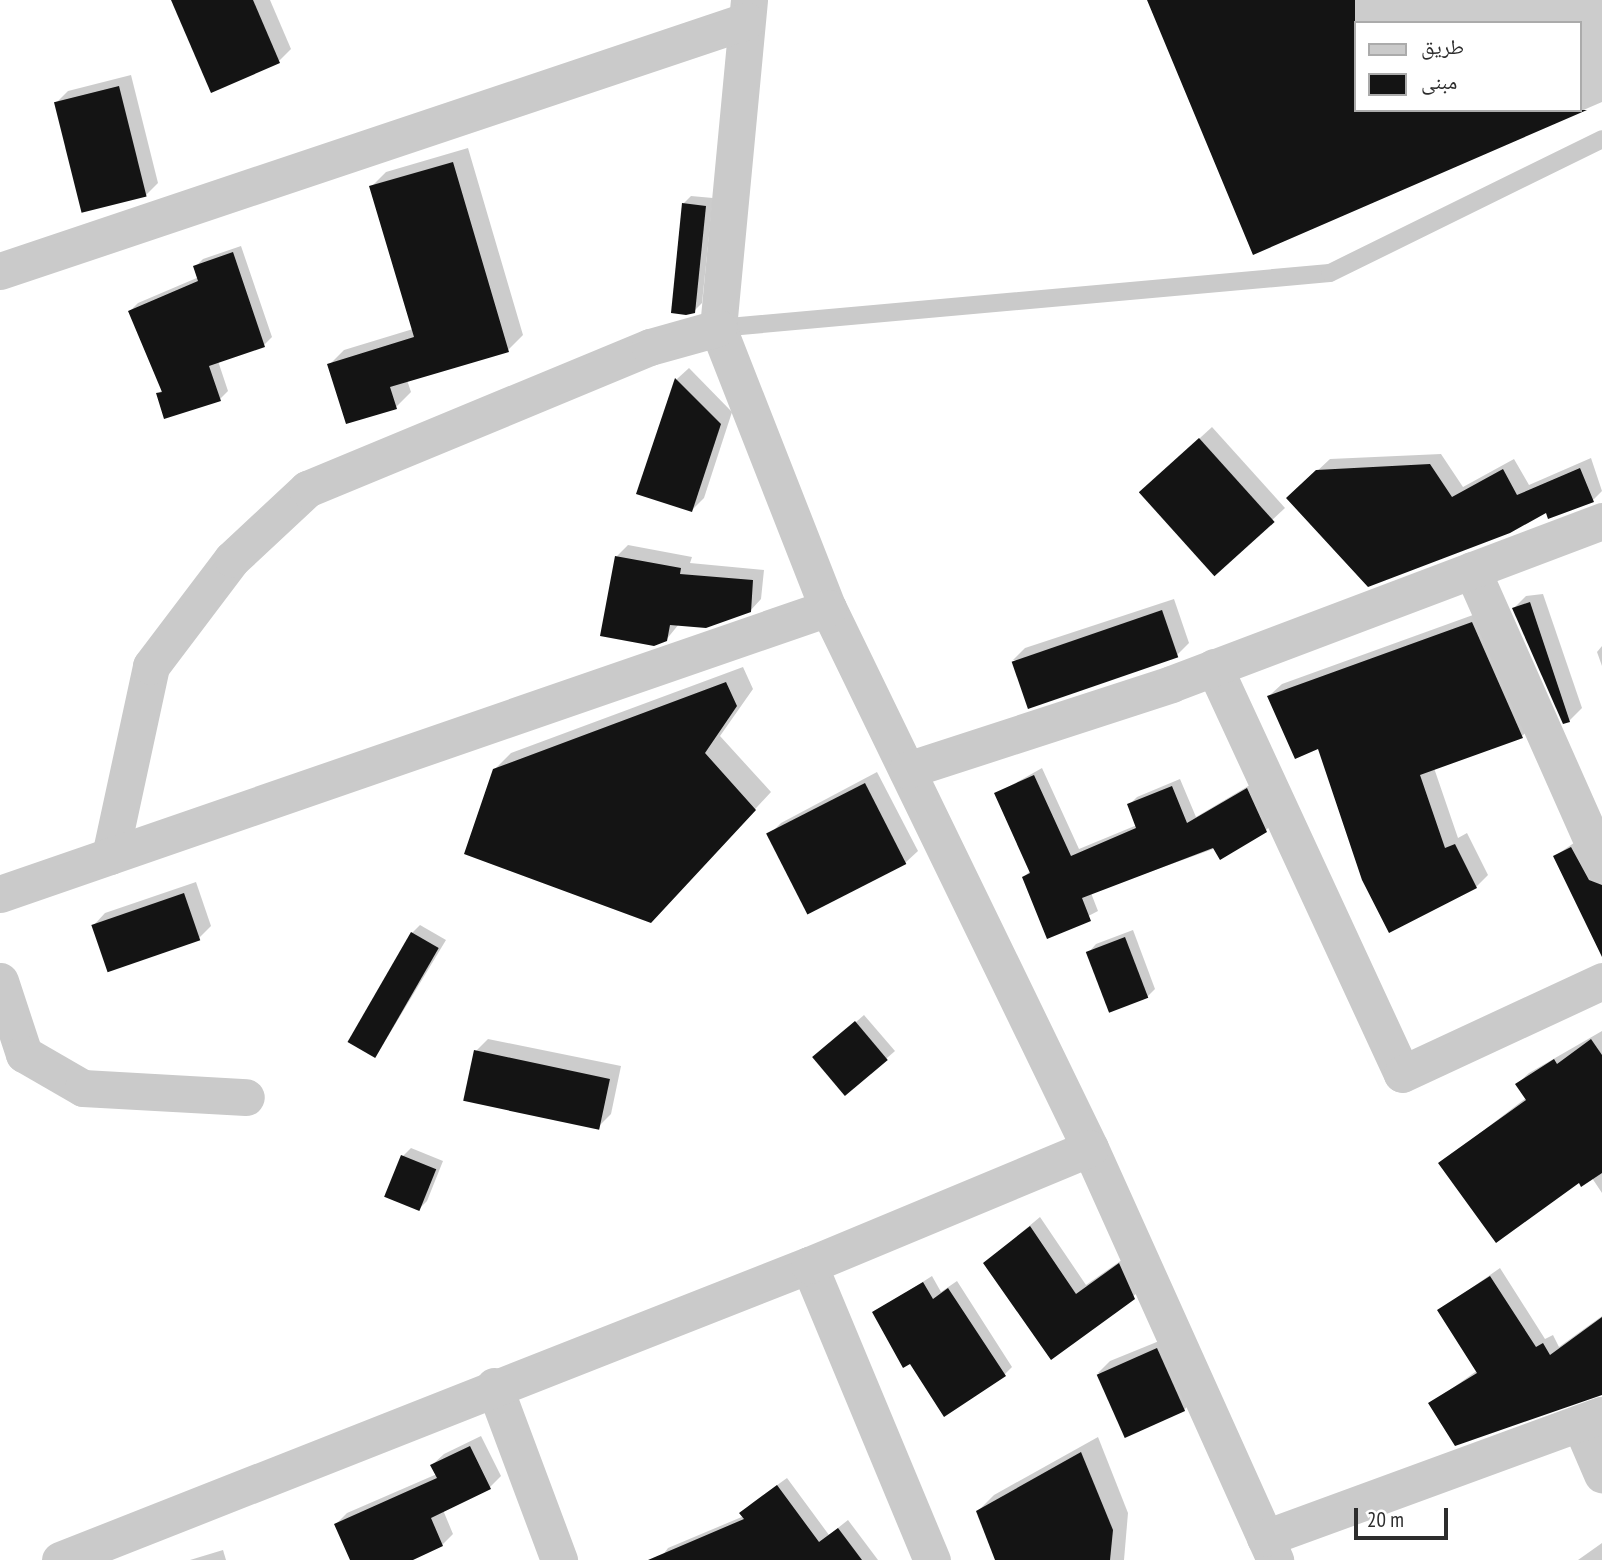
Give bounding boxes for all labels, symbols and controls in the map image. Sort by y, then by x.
legend [1354,21,1581,112]
text: طريق [1421,33,1464,60]
text: مبنى [1421,68,1457,95]
scale bar [1357,1494,1452,1538]
text: 20 m [1367,1506,1404,1533]

